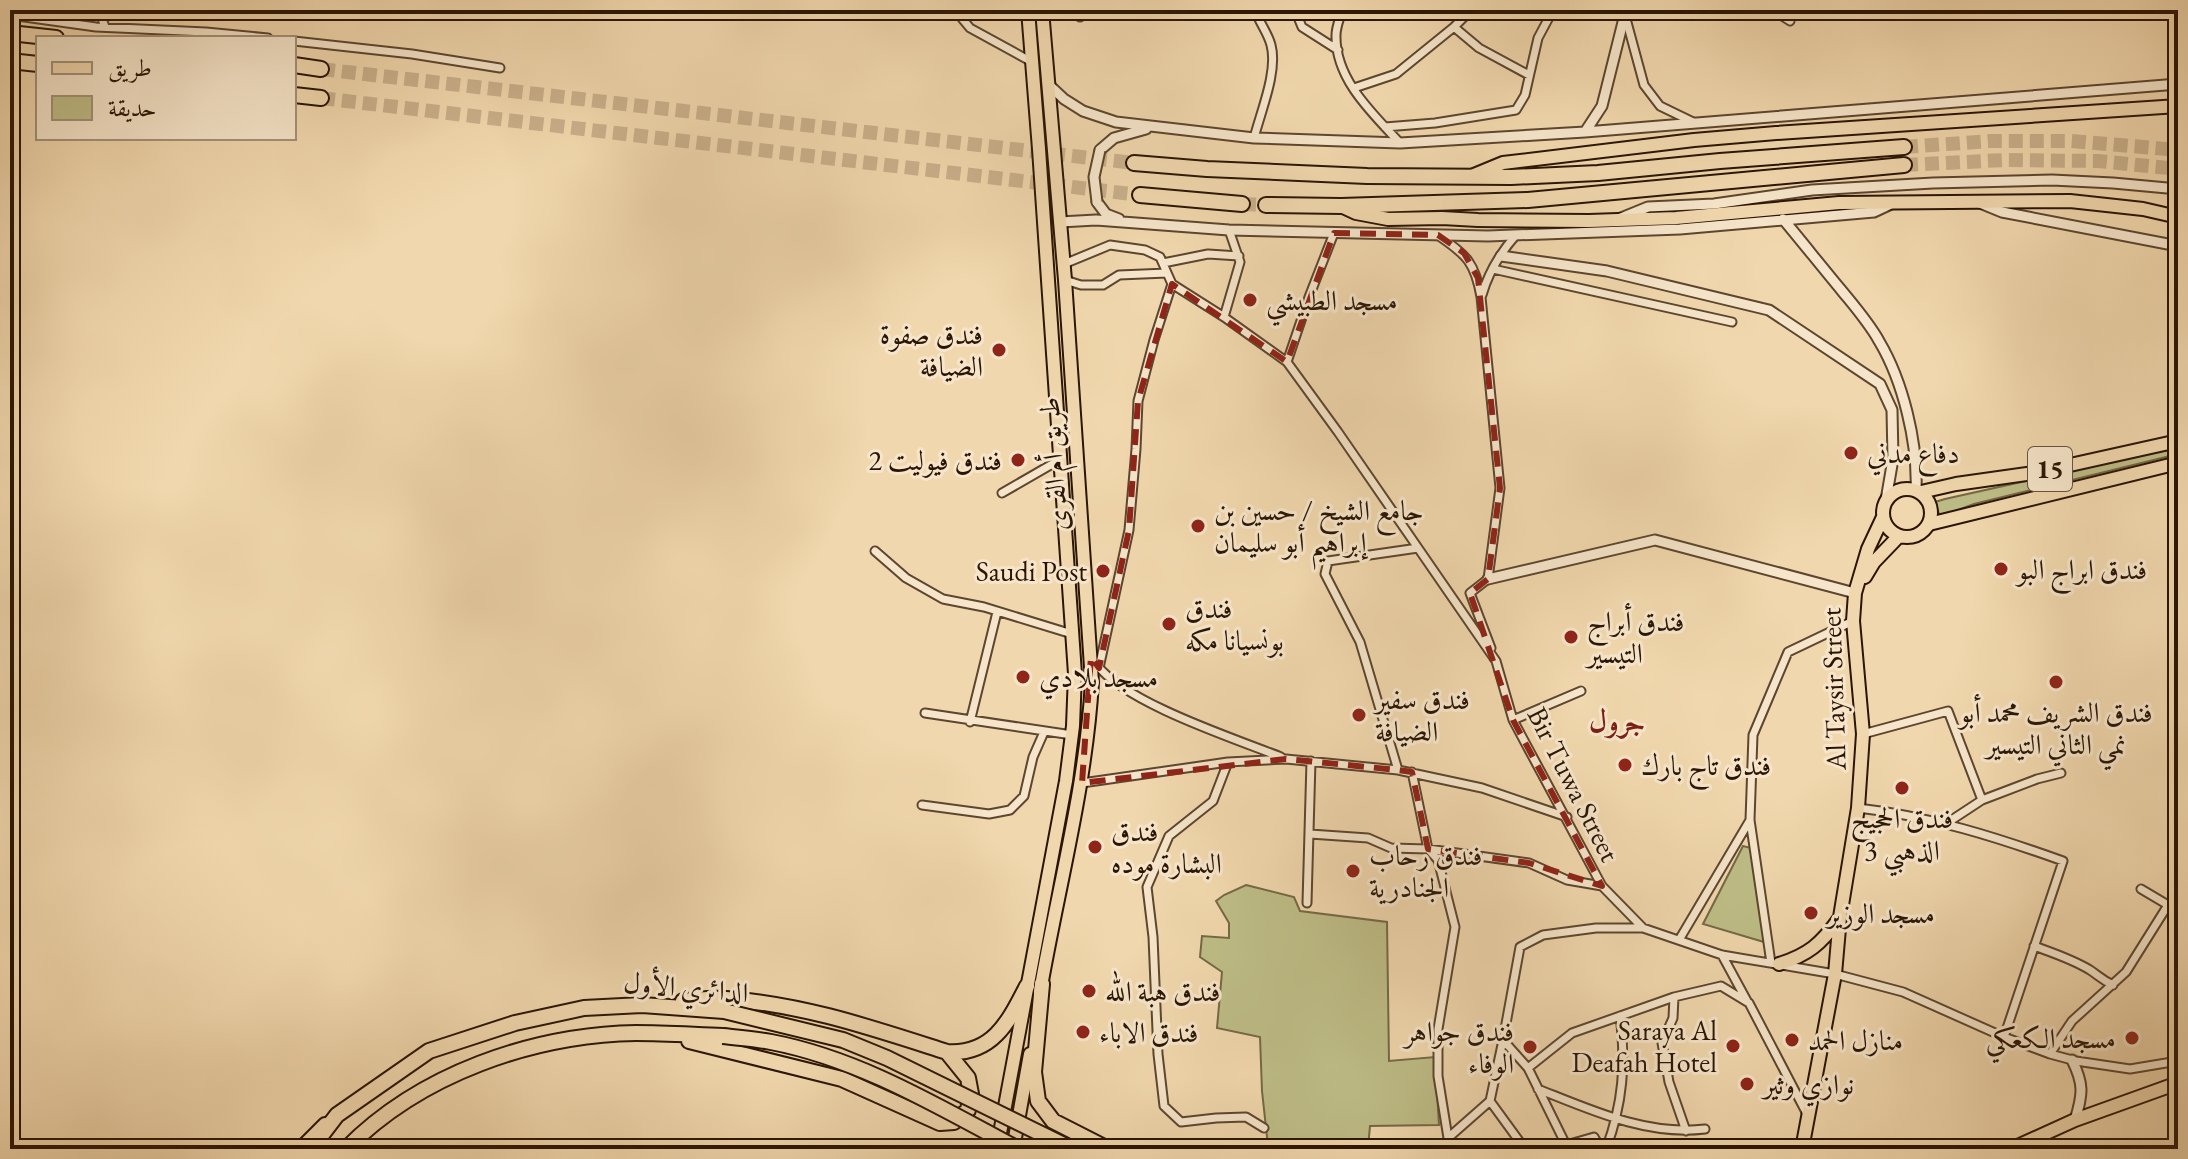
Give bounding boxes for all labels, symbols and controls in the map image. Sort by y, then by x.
legend [36,36,296,140]
text: طريق [108,52,152,83]
text: حديقة [108,92,157,123]
place label: مسجد الطبيشي [1266,282,1398,327]
marker: مسجد الطبيشي [1241,291,1259,309]
place label: فندق صفوة الضيافة [880,316,983,384]
marker: فندق صفوة الضيافة [990,341,1008,359]
street label: طريق أم القرى [1029,395,1083,532]
place label: دفاع مدني [1867,435,1960,477]
place label: فندق فيوليت 2 [869,442,1002,478]
marker: دفاع مدني [1842,444,1860,462]
road number: 15 [2028,447,2072,491]
marker: فندق فيوليت 2 [1009,451,1027,469]
place label: جامع الشيخ / حسين بن إبراهيم أبو سليمان [1214,492,1424,570]
marker: جامع الشيخ / حسين بن إبراهيم أبو سليمان [1189,517,1207,535]
place label: فندق ابراج البو [2014,551,2147,595]
place label: Saudi Post [976,553,1087,589]
marker: فندق ابراج البو [1992,560,2010,578]
marker: Saudi Post [1094,562,1112,580]
place label: فندق بونسيانا مكه [1185,590,1284,658]
place label: فندق أبراج التيسير [1584,602,1685,671]
street label: Al Taysir Street [1812,607,1854,772]
marker: فندق بونسيانا مكه [1160,615,1178,633]
marker: فندق أبراج التيسير [1562,628,1580,646]
place label: مسجد بلادي [1039,659,1158,700]
marker: مسجد بلادي [1014,668,1032,686]
marker: فندق الشريف محمد أبو نمي الثاني التيسير [2047,673,2065,691]
place label: فندق سفير الضيافة [1372,681,1470,749]
place label: فندق الشريف محمد أبو نمي الثاني التيسير [1956,693,2153,771]
street label: Bir Tuwa Street [1520,701,1628,868]
district label: جرول [1589,701,1645,740]
marker: فندق سفير الضيافة [1350,706,1368,724]
place label: فندق تاج بارك [1641,747,1771,791]
marker: فندق تاج بارك [1616,756,1634,774]
marker: فندق الحجيج الذهبي 3 [1893,779,1911,797]
place label: فندق الحجيج الذهبي 3 [1851,800,1953,877]
place label: فندق البشارة موده [1111,813,1222,881]
place label: فندق رحاب الجنادرية [1369,837,1483,905]
marker: فندق البشارة موده [1086,838,1104,856]
marker: فندق رحاب الجنادرية [1344,862,1362,880]
place label: مسجد الوزير [1824,895,1935,931]
marker: مسجد الوزير [1802,904,1820,922]
street label: الدائري الأول [622,964,750,1015]
place label: فندق هبة الله [1105,970,1221,1009]
marker: فندق هبة الله [1080,982,1098,1000]
place label: Saraya Al Deafah Hotel [1571,1012,1717,1080]
place label: فندق جواهر الوفاء [1402,1013,1514,1081]
place label: فندق الاباء [1099,1014,1199,1050]
place label: مسجد الكعكي [1986,1020,2116,1064]
place label: منازل الحمد [1808,1022,1903,1058]
marker: فندق الاباء [1074,1023,1092,1041]
marker: مسجد الكعكي [2123,1029,2141,1047]
marker: منازل الحمد [1783,1031,1801,1049]
marker: Saraya Al Deafah Hotel [1724,1037,1742,1055]
marker: فندق جواهر الوفاء [1521,1038,1539,1056]
place label: نوازي وثير [1760,1066,1854,1107]
marker: نوازي وثير [1738,1075,1756,1093]

